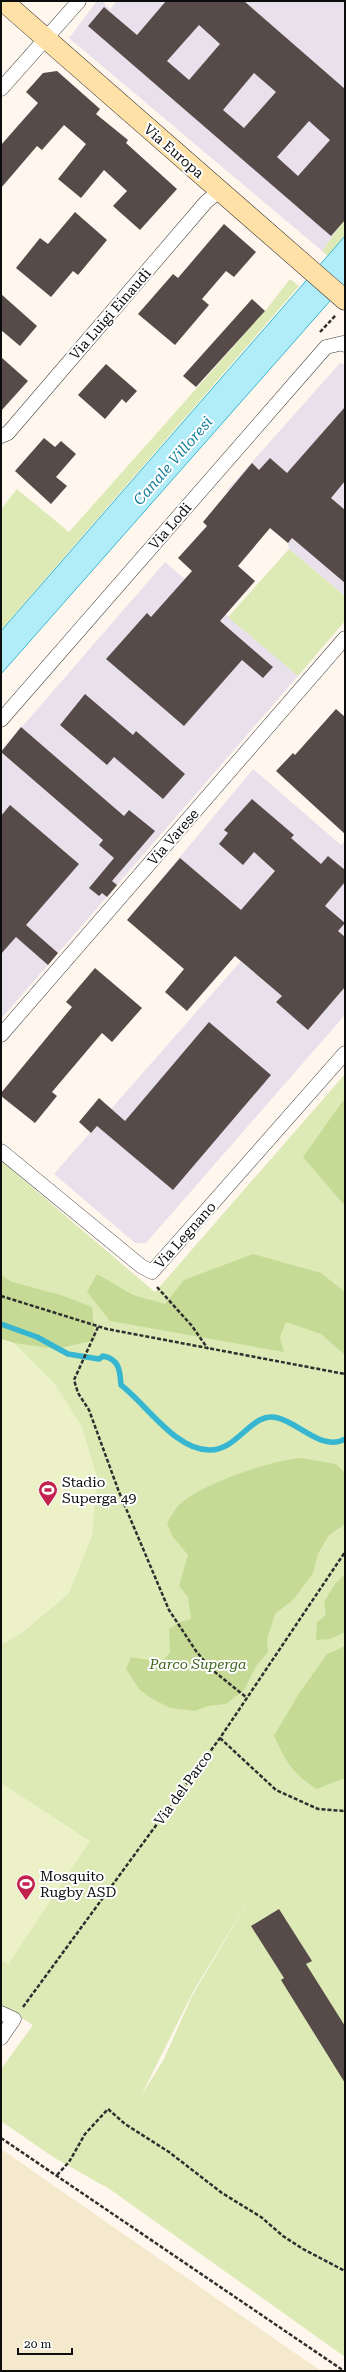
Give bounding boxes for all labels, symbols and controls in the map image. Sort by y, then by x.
street label: Via Europa [141,121,207,182]
street label: Via Luigi Einaudi [66,265,154,363]
water label: Canale Villoresi [130,413,217,509]
street label: Via Lodi [146,499,195,552]
street label: Via Varese [144,805,202,868]
street label: Via Legnano [151,1198,219,1272]
place label: Stadio Superga 49 [62,1474,137,1506]
sports icon: Stadio Superga 49 [37,1479,59,1507]
park label: Parco Superga [149,1656,246,1672]
street label: Via del Parco [151,1748,215,1828]
place label: Mosquito Rugby ASD [40,1868,116,1900]
sports icon: Mosquito Rugby ASD [15,1873,37,1901]
scale bar [18,2330,72,2356]
text: 20 m [24,2337,51,2351]

